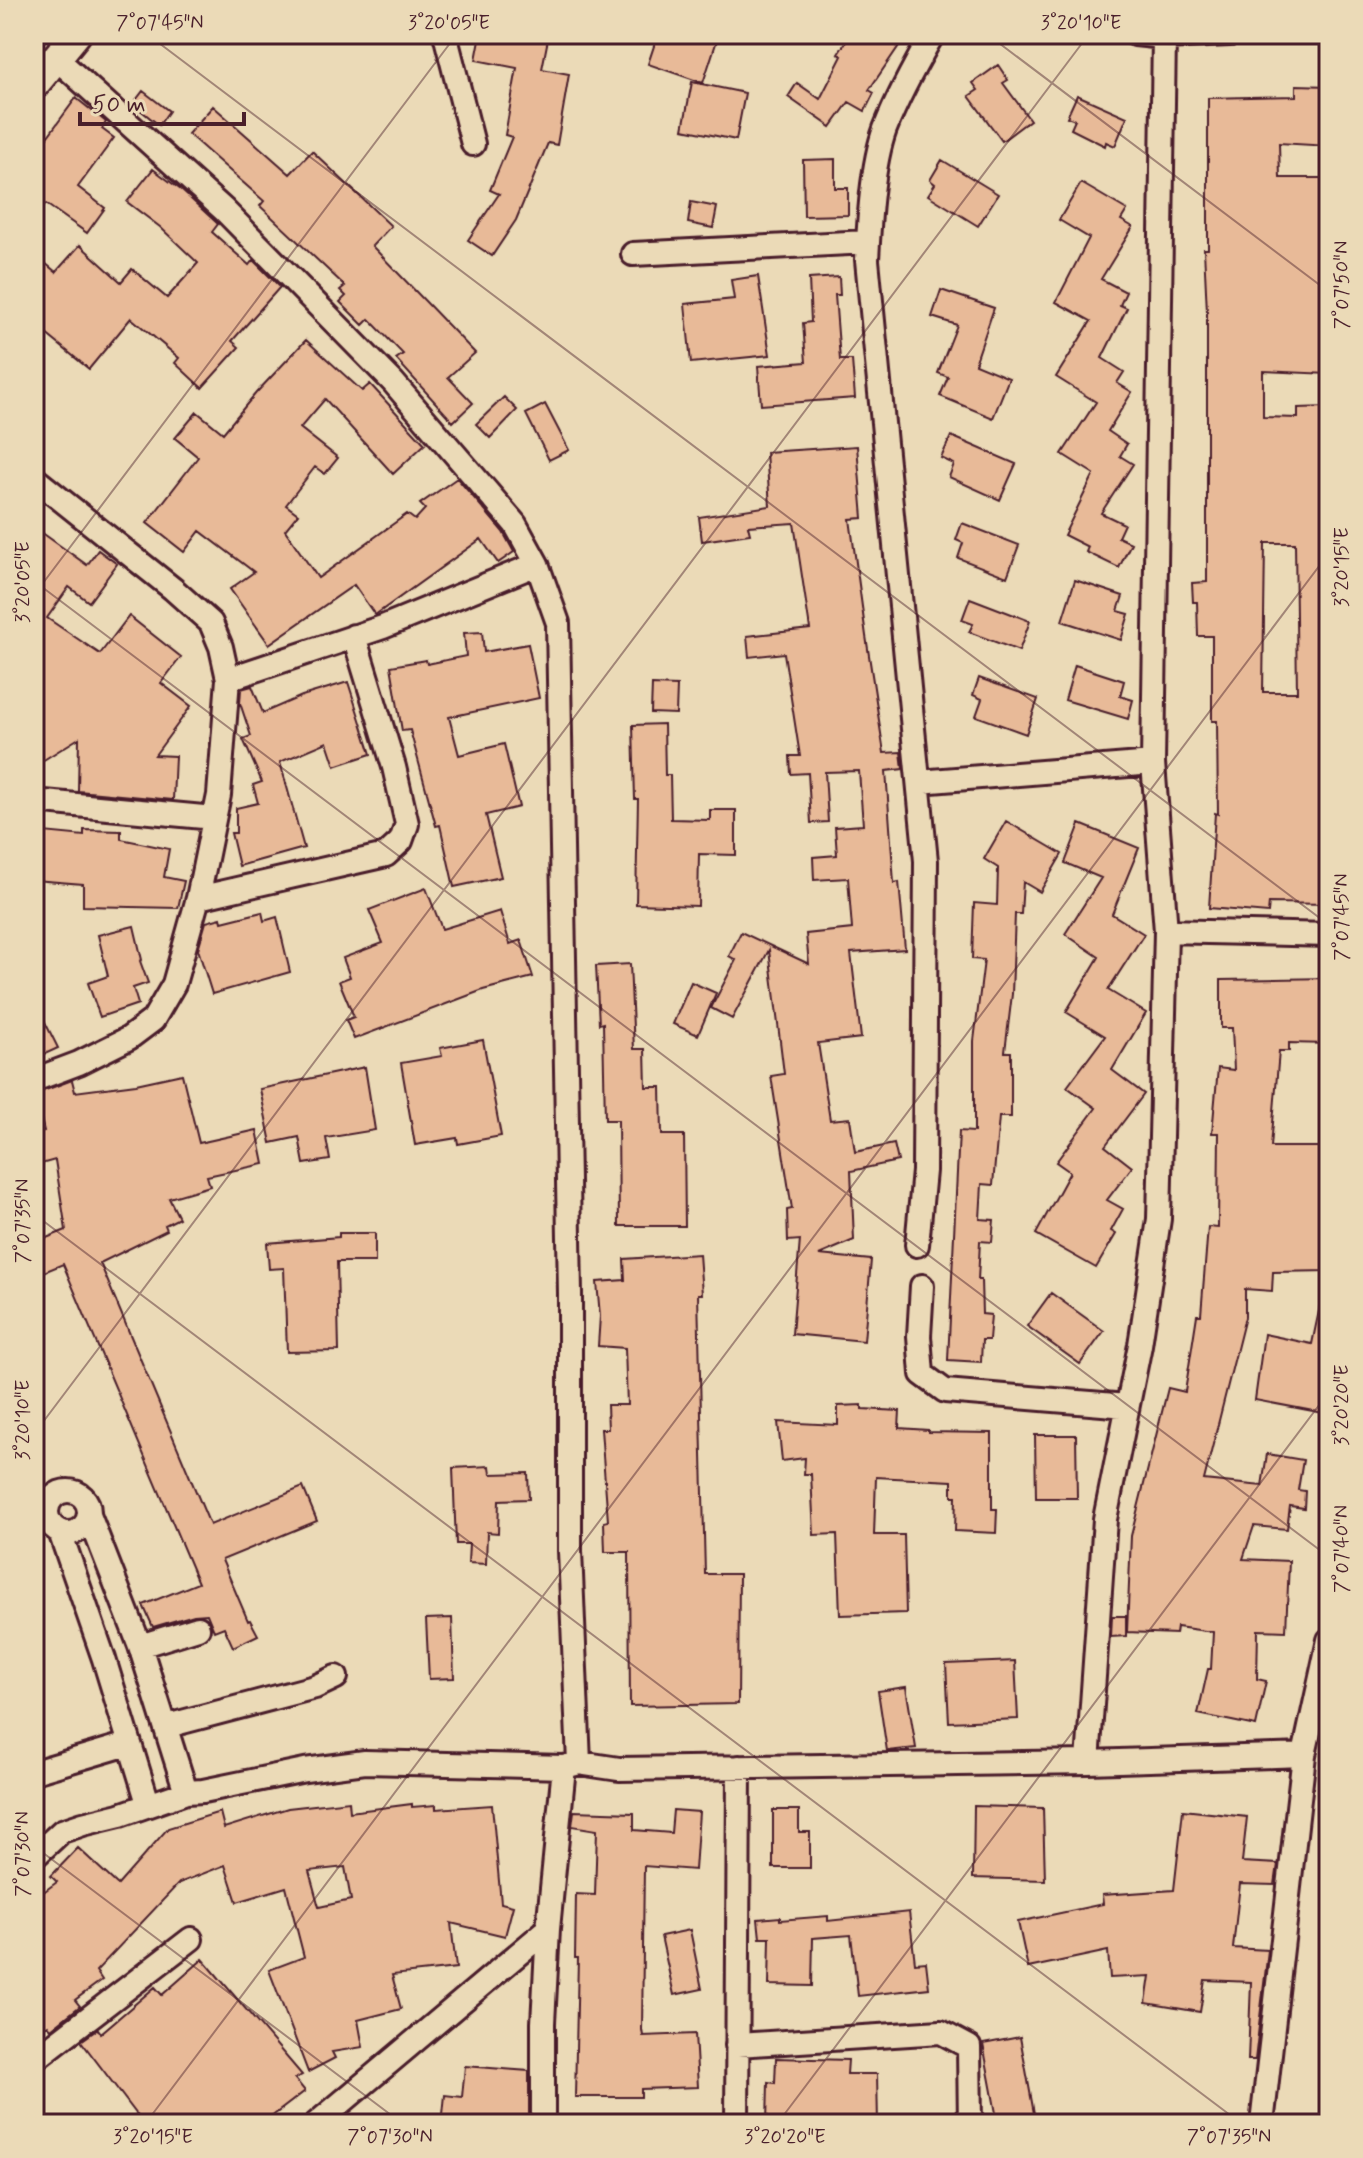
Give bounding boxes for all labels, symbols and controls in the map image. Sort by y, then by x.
text: 7°07'45"N [116,10,204,37]
text: 3°20'05"E [408,10,490,37]
text: 3°20'10"E [1041,10,1121,37]
scale bar [80,76,244,126]
text: 50 m [92,90,146,121]
text: 7°07'50"N [1329,241,1356,329]
text: 3°20'15"E [1329,527,1356,607]
text: 3°20'05"E [10,541,37,623]
text: 7°07'45"N [1329,873,1356,961]
text: 7°07'35"N [10,1179,37,1263]
text: 3°20'20"E [1329,1364,1356,1446]
text: 3°20'10"E [10,1380,37,1460]
text: 7°07'40"N [1329,1505,1356,1593]
text: 7°07'30"N [10,1811,37,1897]
text: 3°20'15"E [113,2124,193,2151]
text: 7°07'30"N [347,2124,433,2151]
text: 3°20'20"E [744,2124,826,2151]
text: 7°07'35"N [1187,2124,1271,2151]

